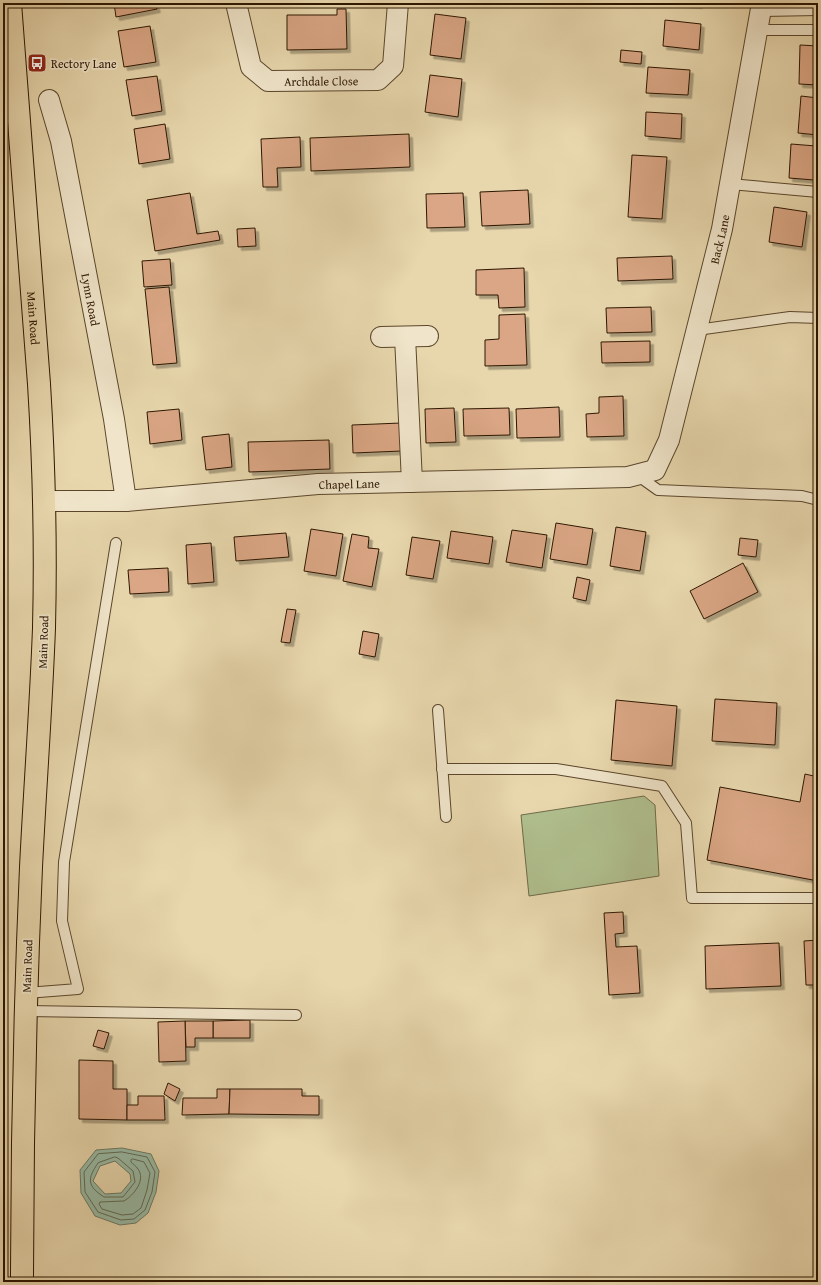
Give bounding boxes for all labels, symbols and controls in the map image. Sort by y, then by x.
bus stop icon: Rectory Lane [26,52,48,74]
place label: Rectory Lane [51,55,117,72]
street label: Archdale Close [284,72,359,89]
street label: Back Lane [705,213,733,266]
street label: Lynn Road [78,272,105,328]
street label: Main Road [23,291,45,346]
street label: Chapel Lane [319,474,380,492]
street label: Main Road [34,614,52,669]
street label: Main Road [18,938,36,993]

